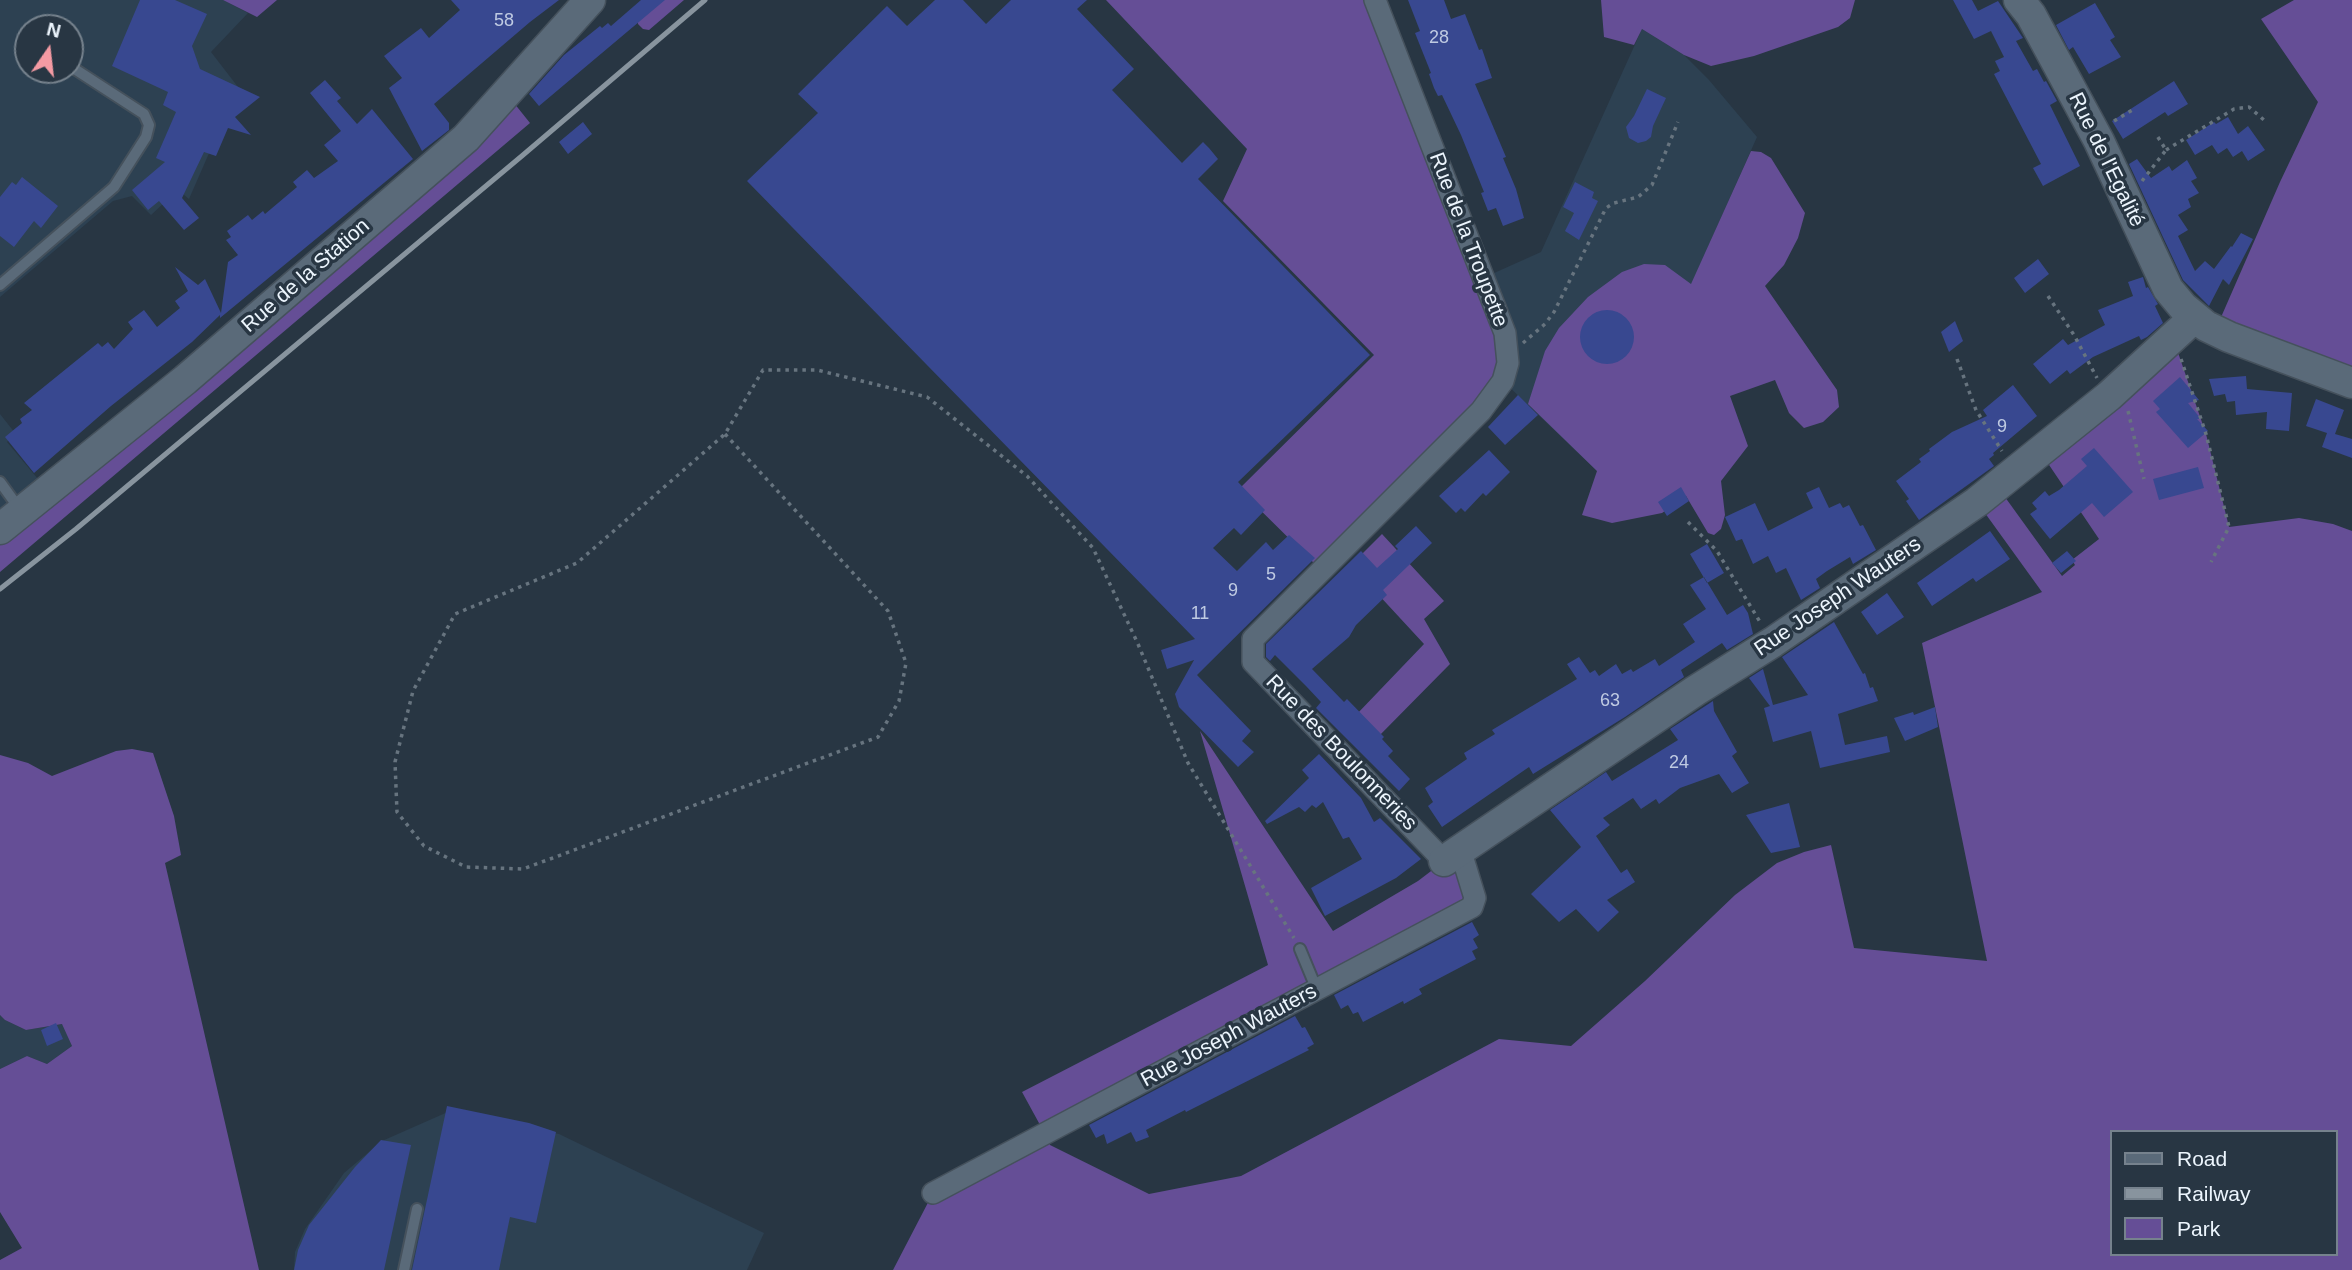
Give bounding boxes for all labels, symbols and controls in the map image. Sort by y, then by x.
house number: 58 [494,10,514,32]
north arrow [14,14,84,84]
text: N [45,18,63,42]
house number: 28 [1429,27,1449,49]
street label: Rue de l'Egalité [2063,89,2149,231]
street label: Rue de la Troupette [1423,149,1513,331]
street label: Rue de la Station [237,214,375,338]
house number: 9 [1997,416,2007,438]
street label: Rue Joseph Wauters [1750,532,1926,662]
house number: 5 [1266,564,1276,586]
house number: 9 [1228,580,1238,602]
house number: 11 [1191,603,1209,625]
street label: Rue des Boulonneries [1260,670,1422,836]
house number: 63 [1600,690,1620,712]
house number: 24 [1669,752,1689,774]
street label: Rue Joseph Wauters [1137,979,1321,1093]
legend [2110,1130,2338,1256]
text: Road [2177,1147,2227,1170]
text: Railway [2177,1182,2251,1205]
text: Park [2177,1217,2220,1240]

